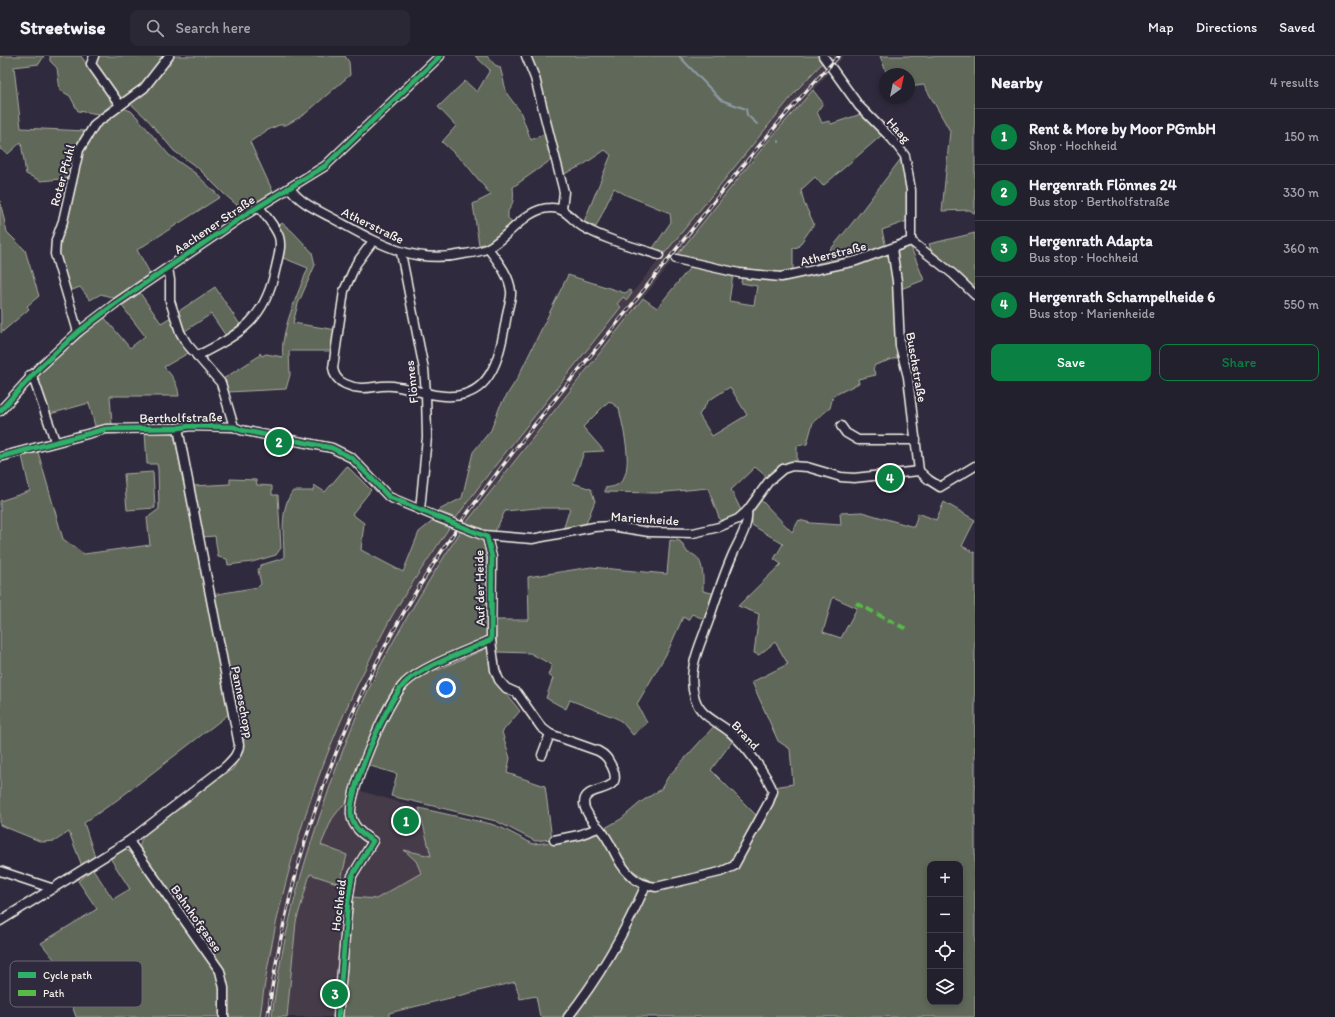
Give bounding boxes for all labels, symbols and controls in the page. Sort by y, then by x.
search box [130,10,410,46]
text: Streetwise [20,16,106,39]
icon: search [144,17,166,39]
text: Search here [176,19,251,37]
text: Map [1148,19,1174,36]
text: Directions [1196,19,1257,36]
text: Saved [1279,19,1315,36]
north arrow [879,68,915,104]
text: Nearby [991,72,1043,92]
text: 4 results [1270,75,1319,90]
street label: Haag [883,115,914,146]
text: Rent & More by Moor PGmbH [1029,120,1216,138]
text: 1 [1001,129,1007,144]
text: 150 m [1284,129,1319,144]
text: Shop · Hochheid [1029,138,1117,153]
street label: Roter Pfuhl [47,142,78,208]
text: Hergenrath Flönnes 24 [1029,176,1177,194]
text: 2 [1001,185,1007,200]
text: 330 m [1283,185,1319,200]
street label: Aachener Straße [171,192,257,257]
text: Bus stop · Bertholfstraße [1029,194,1170,209]
street label: Atherstraße [339,204,406,247]
text: Hergenrath Adapta [1029,232,1153,250]
street label: Atherstraße [798,238,868,269]
text: 3 [1000,241,1008,256]
text: 360 m [1283,241,1319,256]
text: Bus stop · Hochheid [1029,250,1138,265]
text: Hergenrath Schampelheide 6 [1029,288,1215,306]
text: 4 [1000,297,1008,312]
text: 550 m [1283,297,1319,312]
text: Bus stop · Marienheide [1029,306,1155,321]
street label: Buschstraße [903,331,930,403]
button: Save [991,344,1151,381]
button: Share [1159,344,1319,381]
street label: Flönnes [402,359,421,404]
street label: Bertholfstraße [139,409,223,426]
pin: 2 [266,427,292,457]
pin: 4 [877,463,903,493]
street label: Marienheide [610,509,680,528]
street label: Auf der Heide [471,550,488,626]
street label: Panneschopp [228,665,257,740]
your location [436,678,456,698]
street label: Brand [728,718,763,753]
pin: 1 [393,806,419,836]
map controls [927,861,963,1005]
button: + [927,861,963,897]
street label: Hochheid [328,878,349,932]
street label: Bahnhofgasse [168,882,225,955]
button: − [927,897,963,933]
button: locate [927,933,963,969]
legend [10,961,142,1007]
text: Cycle path [43,969,92,982]
button: layers [927,969,963,1005]
pin: 3 [322,979,348,1009]
text: Path [43,987,65,1000]

